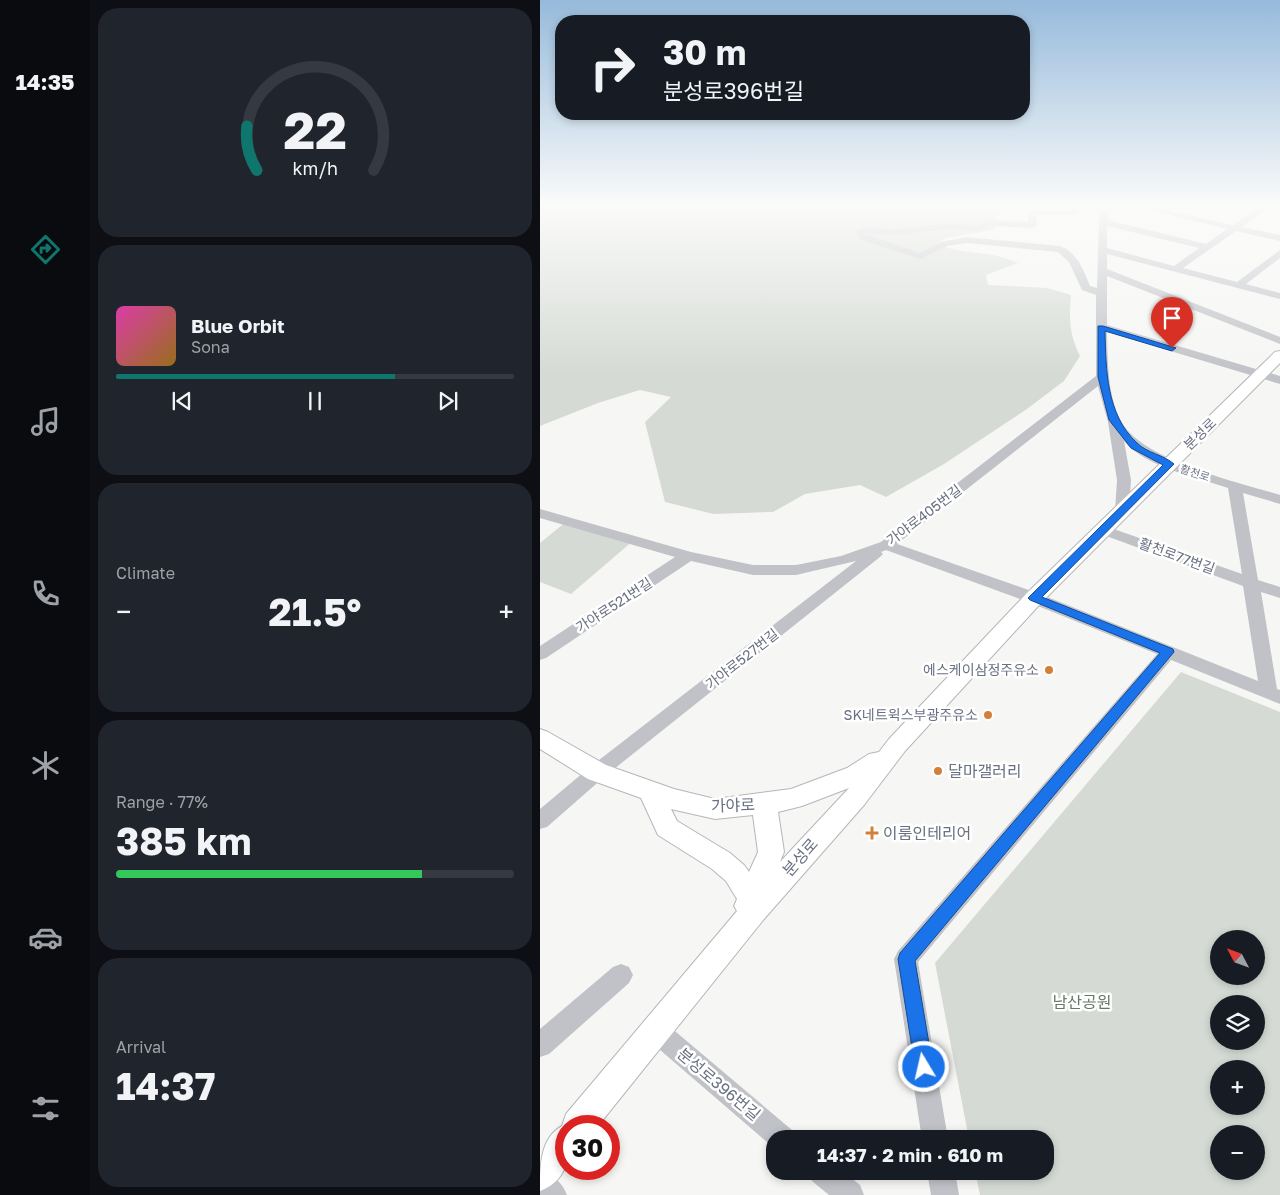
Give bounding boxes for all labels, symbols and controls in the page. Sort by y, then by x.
text: 30 m [663,31,746,73]
icon: right [580,35,645,100]
text: 14:35 [16,68,74,95]
text: 분성로396번길 [663,77,804,104]
text: 22 [283,98,347,160]
text: km/h [292,157,338,179]
icon: directions [28,232,63,267]
pin [1151,297,1193,348]
icon: arrive [1158,304,1186,332]
text: Blue Orbit [191,314,285,337]
text: Sona [191,337,230,357]
icon: previous [168,387,196,415]
icon: pause [301,387,329,415]
icon: next [434,387,462,415]
icon: music [28,404,63,439]
street label: 분성로 [1180,414,1220,453]
street label: 활천로 [1179,462,1212,483]
street label: 가야로405번길 [883,481,965,548]
street label: 활천로77번길 [1137,534,1217,577]
text: Climate [116,563,175,583]
street label: 가야로521번길 [572,574,655,636]
icon: phone [28,576,63,611]
text: 21.5° [269,589,361,634]
text: − [116,595,131,628]
text: + [499,595,514,628]
street label: 가야로527번길 [702,625,782,692]
place label: 에스케이삼정주유소 [923,661,1039,678]
marker: 에스케이삼정주유소 [1043,664,1055,676]
place label: SK네트윅스부광주유소 [843,706,978,723]
marker: SK네트윅스부광주유소 [982,709,994,721]
icon: climate [28,748,63,783]
place label: 달마갤러리 [948,761,1022,781]
marker: 달마갤러리 [932,765,944,777]
text: Range · 77% [116,792,208,812]
street label: 가야로 [711,794,756,816]
text: 385 km [116,818,251,863]
place label: 이룸인테리어 [883,823,971,843]
marker: 이룸인테리어 [865,826,879,840]
street label: 분성로 [778,834,822,880]
icon: car [28,920,63,955]
north arrow [1210,930,1265,985]
map controls [1210,930,1265,1180]
park label: 남산공원 [1053,992,1111,1012]
button: layers [1210,995,1265,1050]
text: Arrival [116,1037,166,1057]
position arrow [897,1040,949,1092]
street label: 분성로396번길 [673,1043,765,1125]
button: + [1210,1060,1265,1115]
text: 14:37 [116,1063,215,1108]
icon: filters [28,1091,63,1126]
speed limit sign: 30 [555,1115,620,1180]
button: − [1210,1125,1265,1180]
text: 14:37 · 2 min · 610 m [817,1143,1003,1166]

